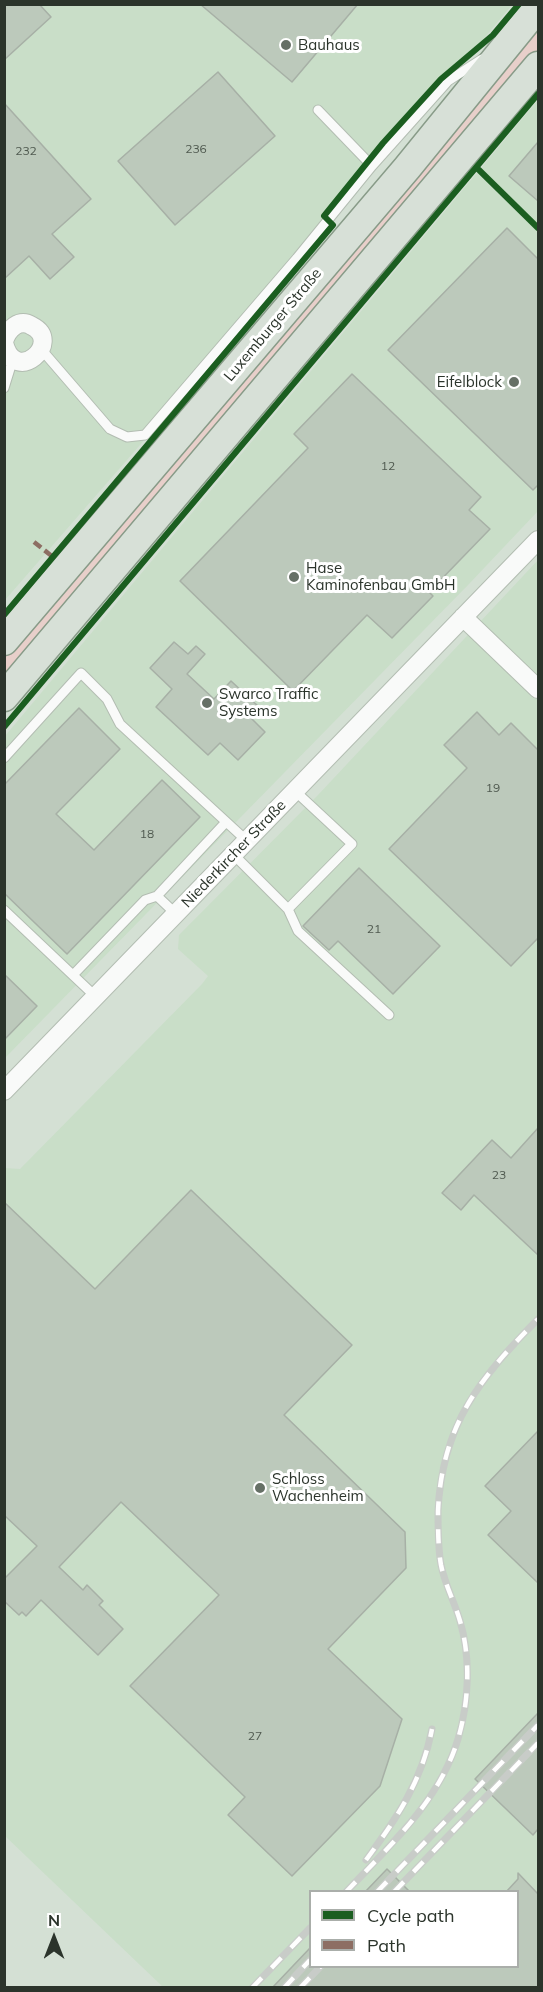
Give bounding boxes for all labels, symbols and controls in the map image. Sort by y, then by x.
place label: Bauhaus [298,36,360,54]
marker: Bauhaus [279,38,293,52]
house number: 236 [185,142,207,156]
house number: 232 [15,144,37,158]
street label: Luxemburger Straße [220,265,326,385]
place label: Eifelblock [437,373,502,391]
marker: Eifelblock [507,375,521,389]
house number: 12 [381,459,395,473]
place label: Hase Kaminofenbau GmbH [306,559,456,594]
marker: Hase Kaminofenbau GmbH [287,570,301,584]
place label: Swarco Traffic Systems [219,685,318,720]
marker: Swarco Traffic Systems [200,696,214,710]
house number: 19 [486,781,500,795]
street label: Niederkircher Straße [178,796,290,912]
house number: 18 [140,827,154,841]
house number: 21 [367,922,381,936]
house number: 23 [492,1168,506,1182]
place label: Schloss Wachenheim [272,1470,364,1505]
marker: Schloss Wachenheim [253,1481,267,1495]
house number: 27 [248,1729,262,1743]
legend [309,1890,519,1968]
text: Cycle path [367,1904,454,1927]
north arrow [24,1908,84,1968]
text: N [48,1910,60,1930]
text: Path [367,1934,406,1957]

